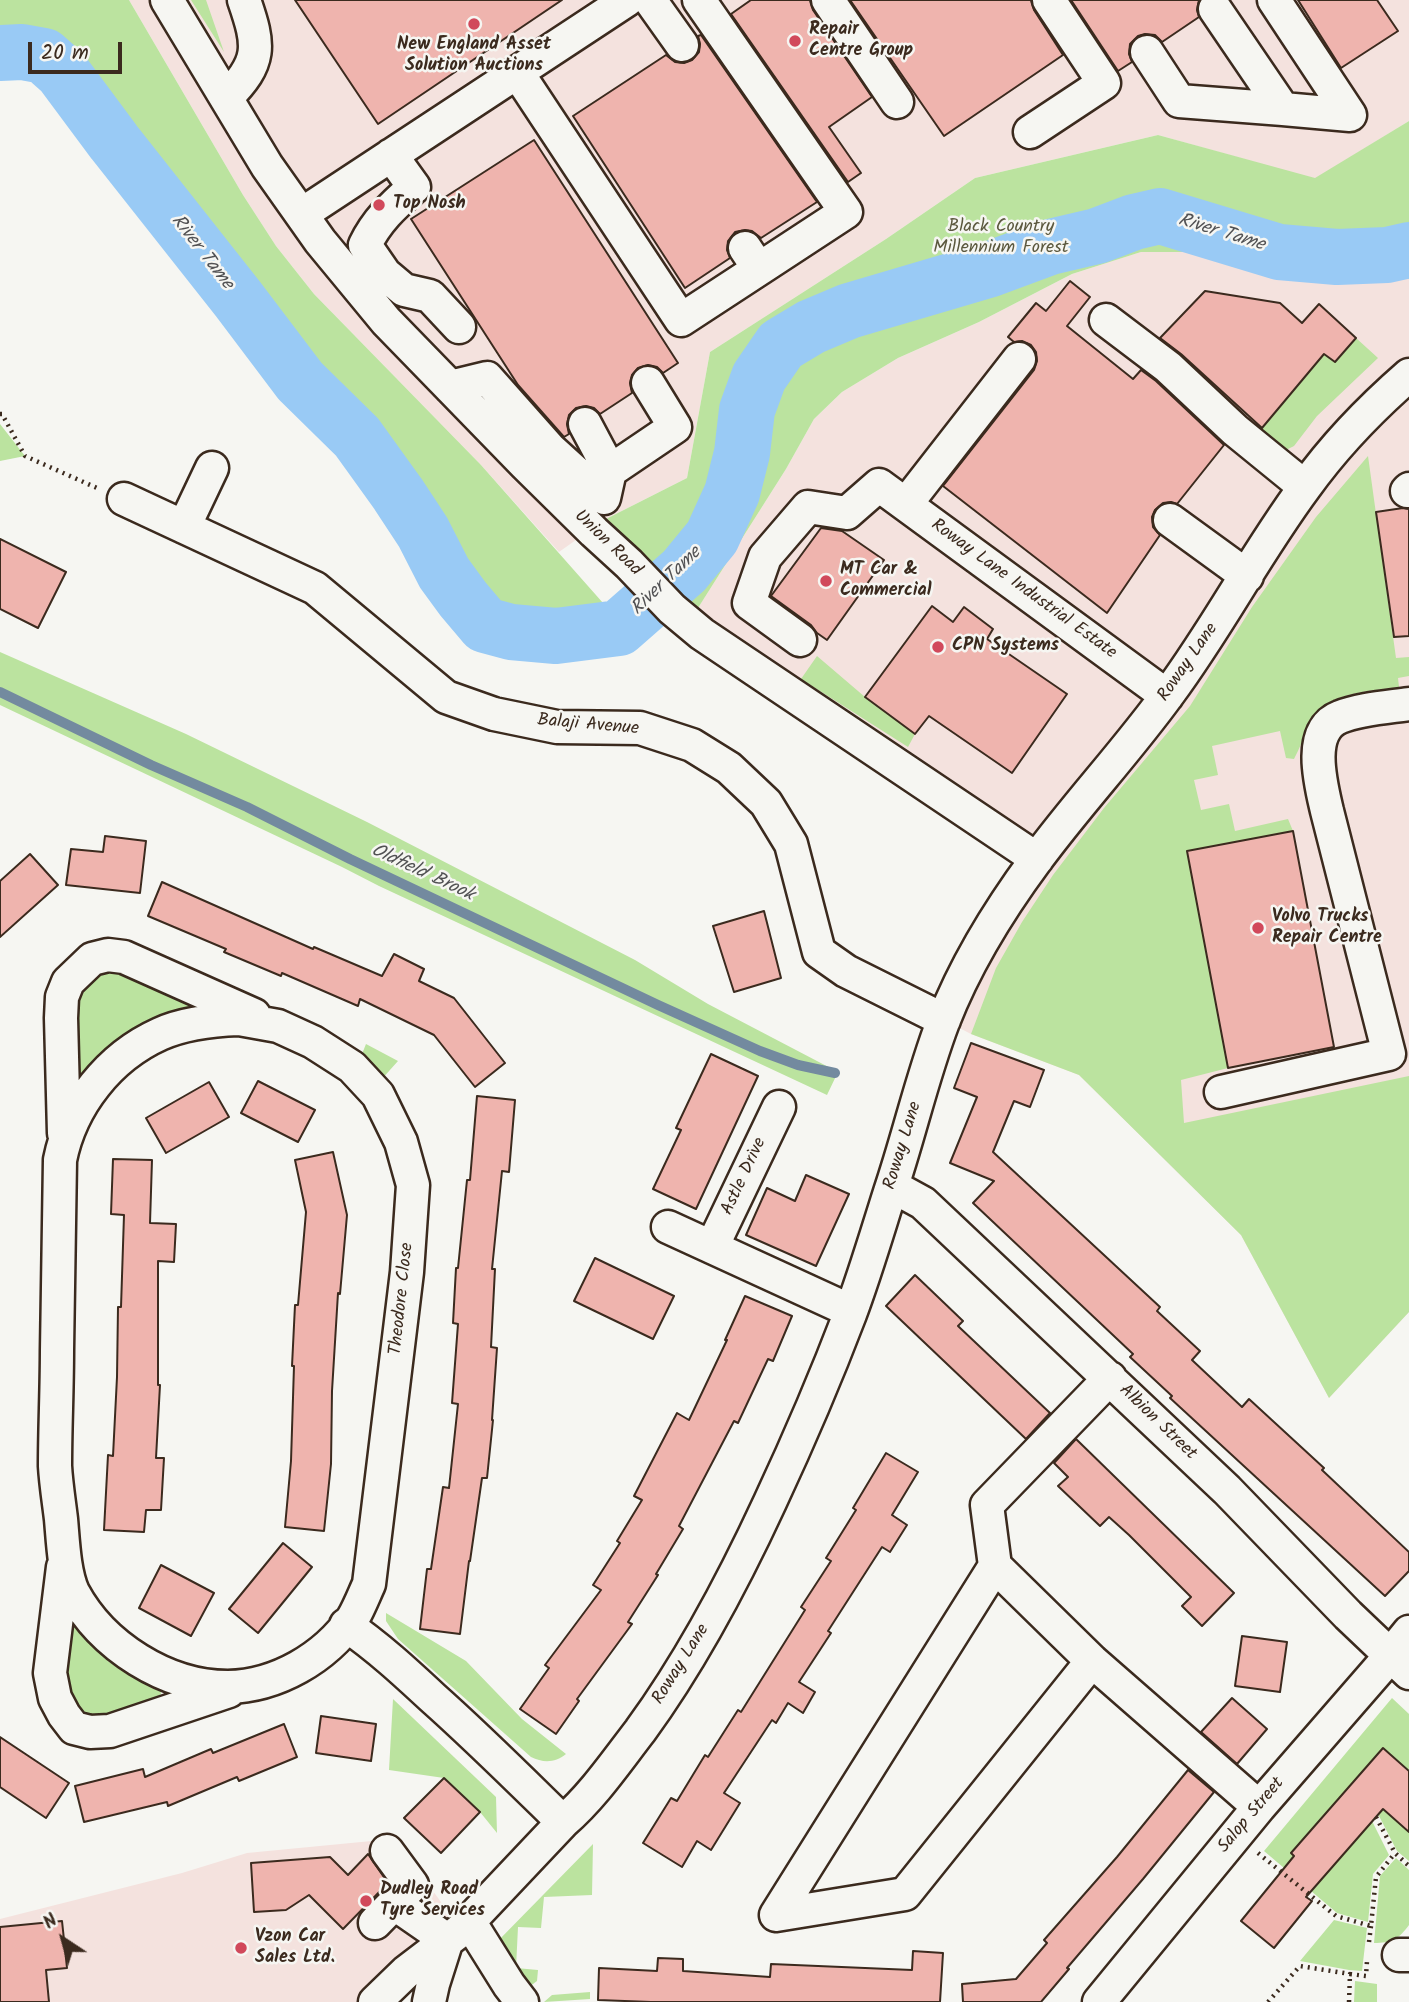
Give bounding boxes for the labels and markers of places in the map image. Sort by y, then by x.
marker: New England Asset Solution Auctions [466,16,482,32]
place label: Repair Centre Group [809,20,913,62]
marker: Repair Centre Group [787,33,803,49]
place label: New England Asset Solution Auctions [397,35,551,78]
place label: Top Nosh [393,194,466,216]
marker: Top Nosh [371,197,387,213]
place label: MT Car & Commercial [840,560,932,602]
marker: MT Car & Commercial [818,573,834,589]
place label: CPN Systems [952,636,1059,658]
marker: CPN Systems [930,639,946,655]
place label: Volvo Trucks Repair Centre [1272,907,1382,950]
marker: Volvo Trucks Repair Centre [1250,920,1266,936]
place label: Dudley Road Tyre Services [380,1880,485,1923]
marker: Dudley Road Tyre Services [358,1893,374,1909]
place label: Vzon Car Sales Ltd. [255,1927,335,1969]
marker: Vzon Car Sales Ltd. [233,1940,249,1956]

